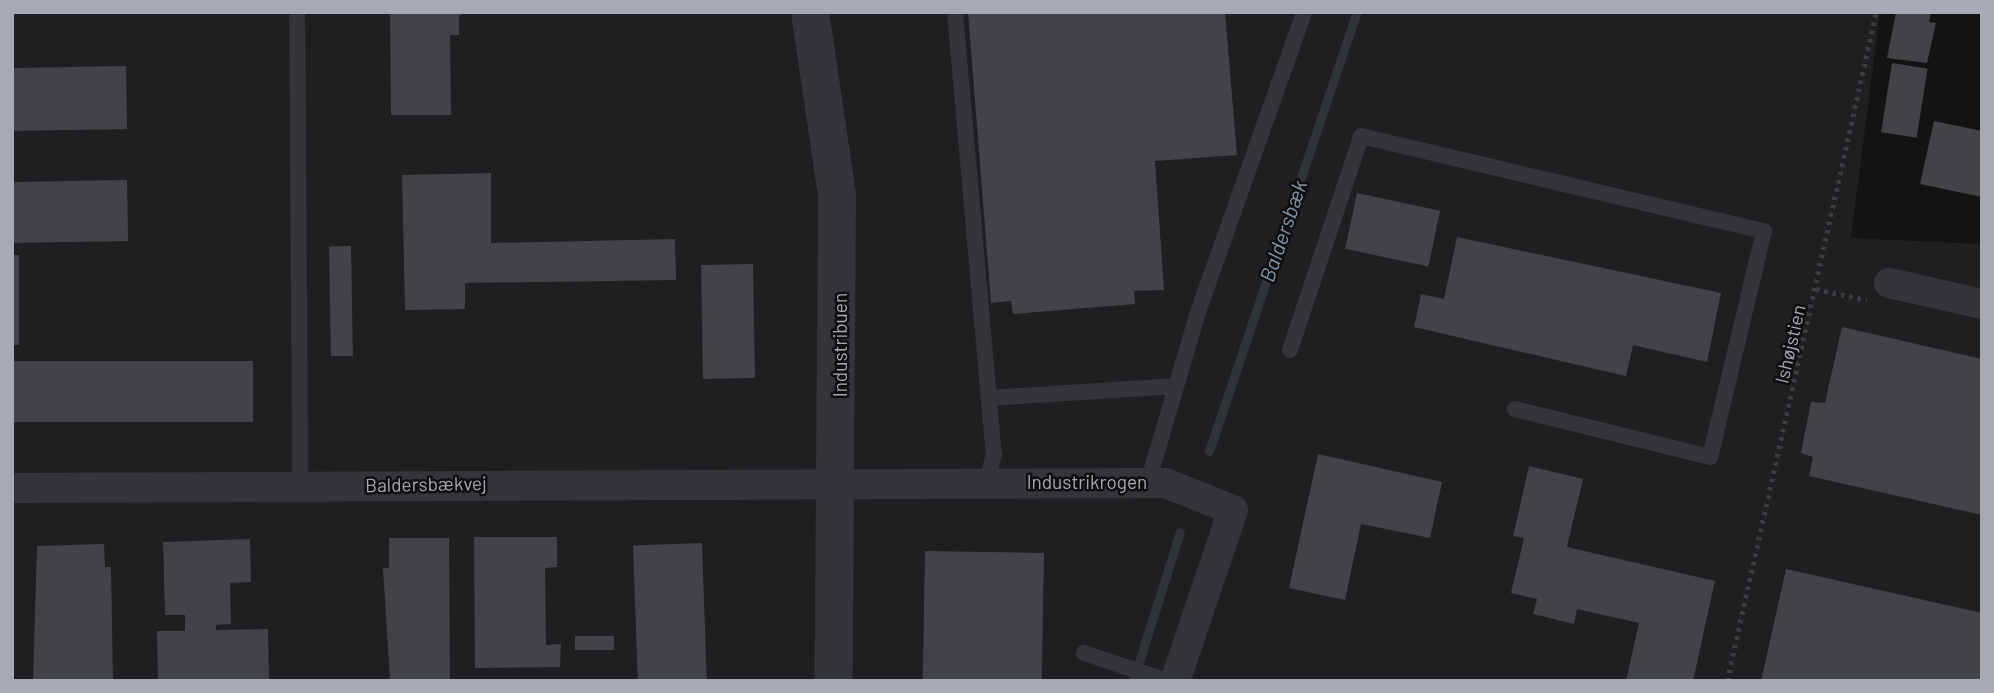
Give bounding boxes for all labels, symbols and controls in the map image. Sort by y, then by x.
water label: Baldersbæk [1254,177,1312,285]
street label: Industribuen [829,293,851,397]
street label: Ishøjstien [1770,302,1810,386]
street label: Industrikrogen [1027,471,1147,493]
street label: Baldersbækvej [365,472,487,496]

